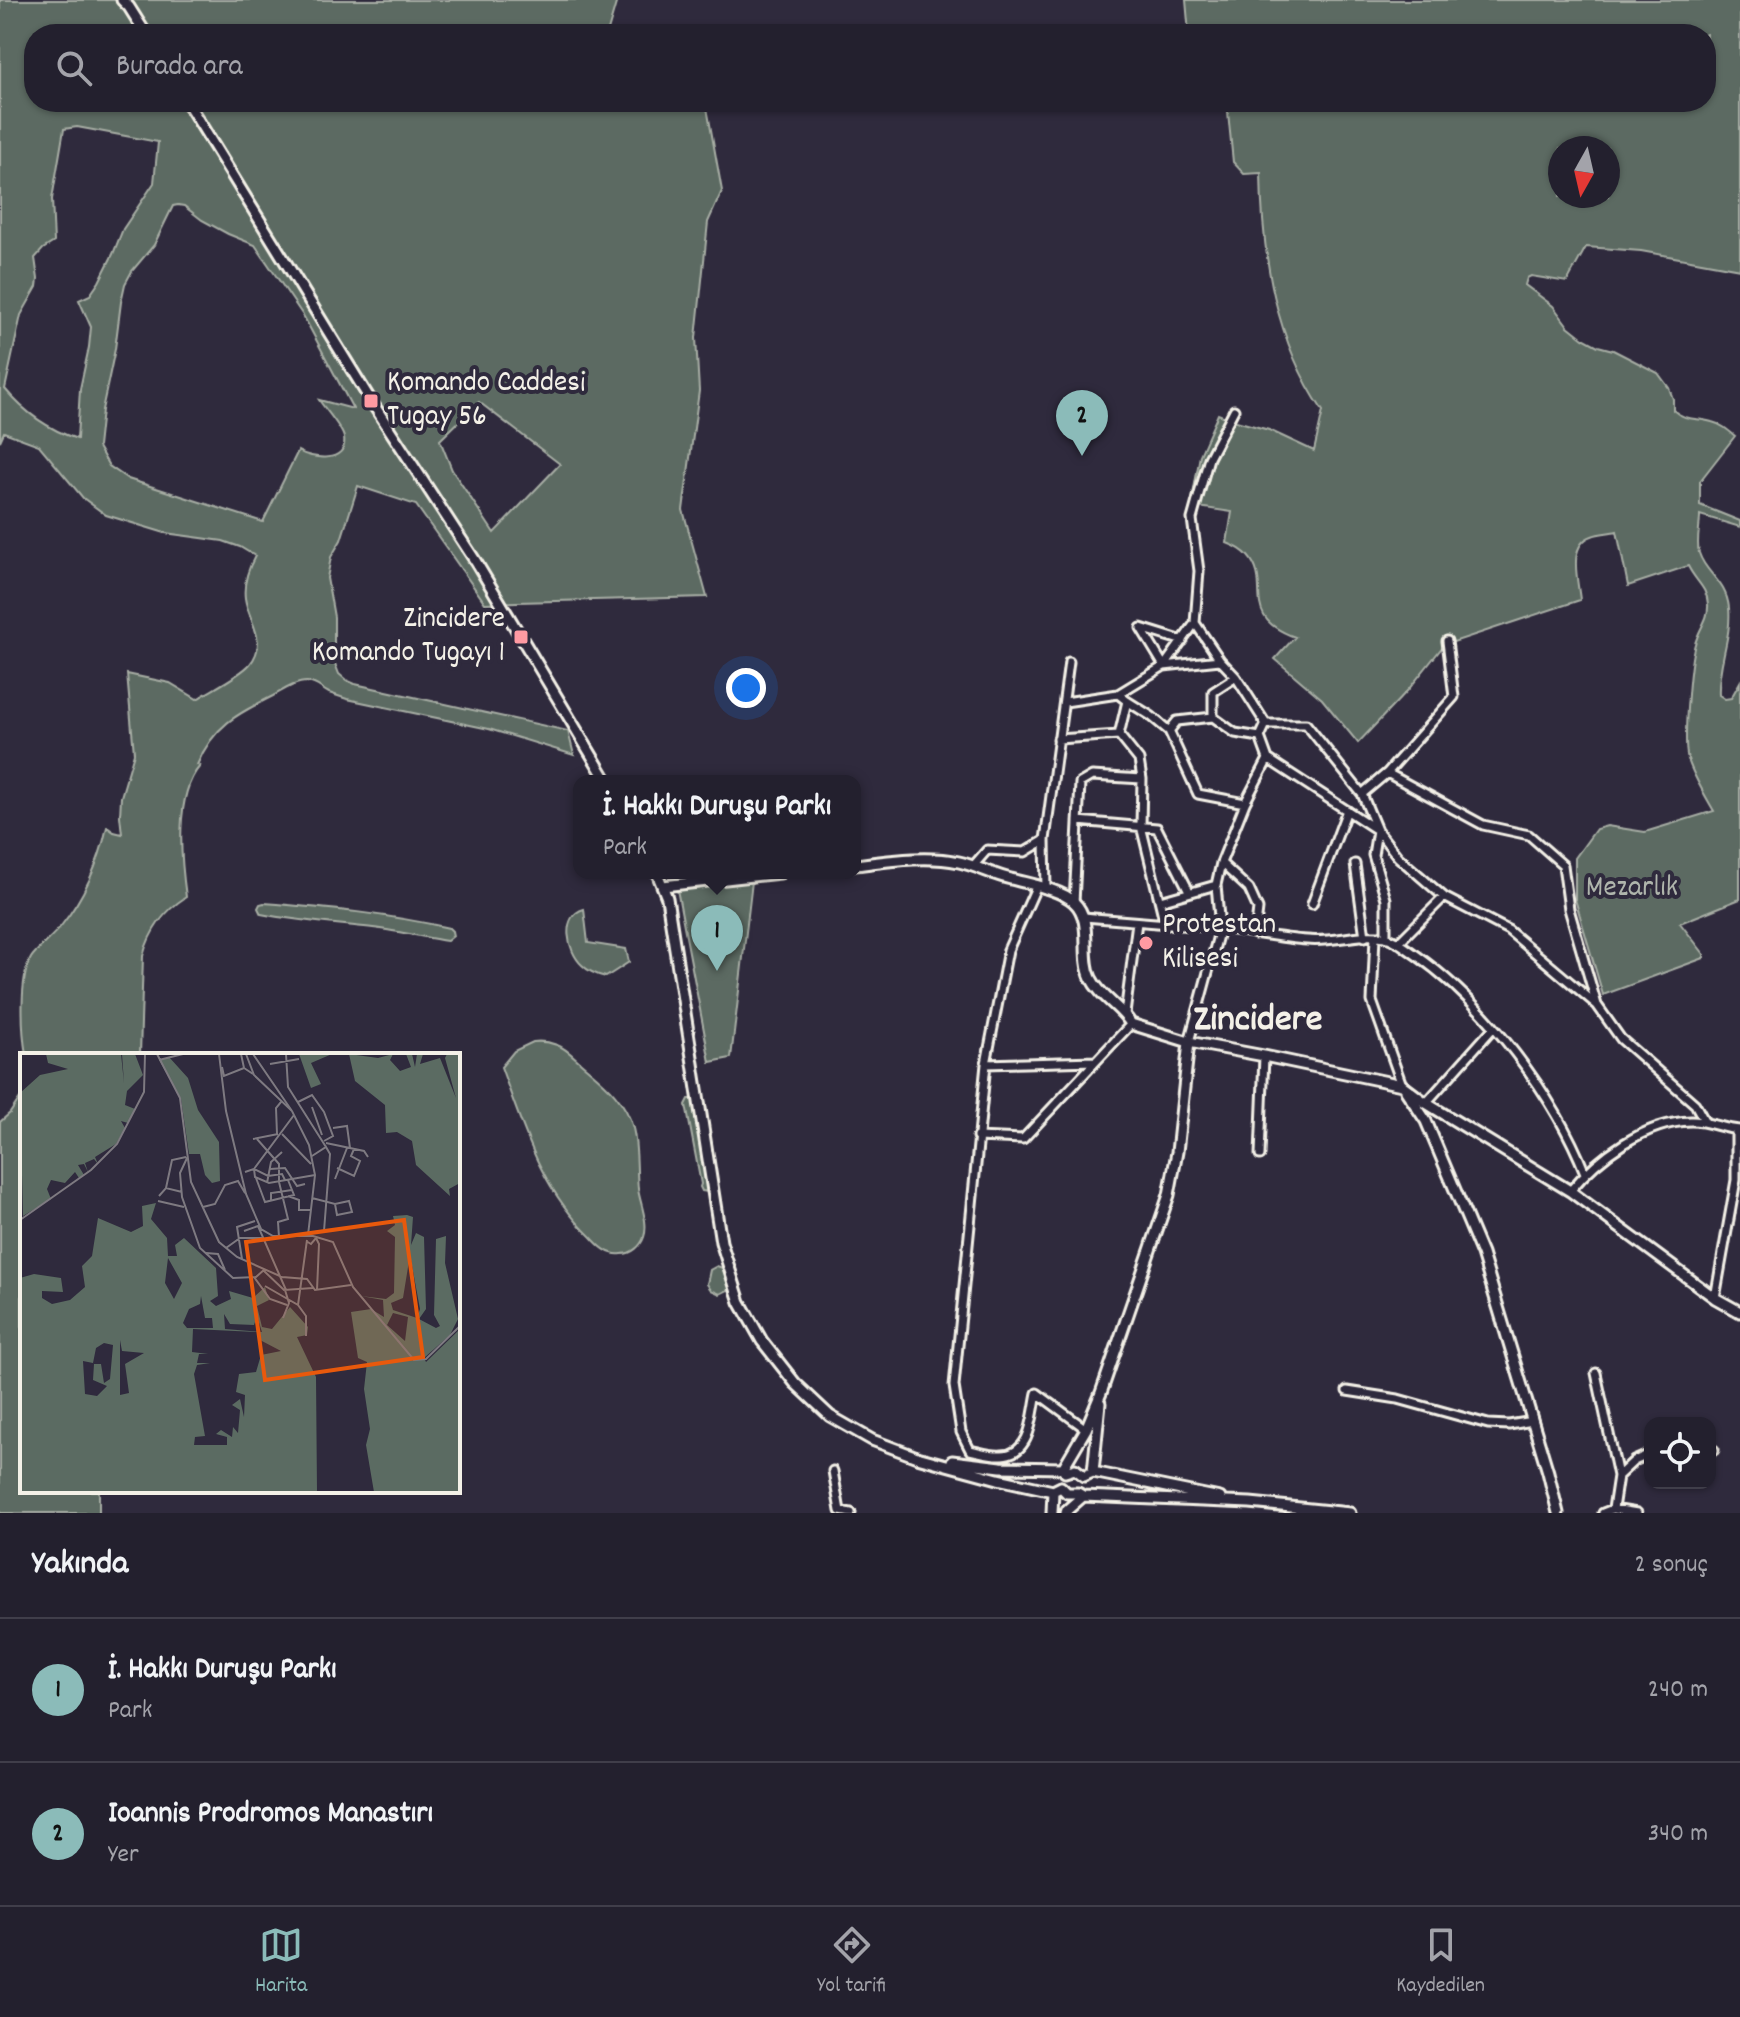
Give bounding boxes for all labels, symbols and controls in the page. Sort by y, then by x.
search box [24,24,1716,112]
icon: search [52,46,96,90]
text: Burada ara [116,47,243,90]
north arrow [1548,136,1620,208]
place label: Komando Caddesi Tugay 56 [387,363,585,440]
pin: 2 [1056,390,1108,456]
marker: Komando Caddesi Tugay 56 [362,392,380,410]
place label: Zincidere Komando Tugayı 1 [312,599,505,676]
marker: Zincidere Komando Tugayı 1 [512,628,530,646]
your location [726,668,766,708]
popup [573,775,861,879]
text: İ. Hakkı Duruşu Parkı [603,787,831,830]
text: Park [603,830,647,867]
park label: Mezarlık [1586,868,1678,911]
pin: 1 [691,905,743,971]
place label: Protestan Kilisesi [1162,905,1276,982]
marker: Protestan Kilisesi [1137,934,1155,952]
district label: Zincidere [1194,994,1322,1049]
inset map [20,1053,460,1493]
map controls [1644,1417,1716,1489]
button: locate [1644,1417,1716,1489]
text: Yakında [32,1541,128,1590]
text: 2 sonuç [1634,1547,1708,1584]
text: İ. Hakkı Duruşu Parkı [108,1650,337,1693]
text: 1 [55,1672,61,1709]
text: 240 m [1648,1672,1708,1709]
text: Park [108,1693,152,1730]
text: Ioannis Prodromos Manastırı [108,1794,433,1837]
text: 2 [52,1816,64,1853]
text: 340 m [1648,1816,1708,1853]
text: Yer [108,1837,139,1874]
tab: Harita [255,1923,307,2002]
tab: Yol tarifi [817,1923,886,2002]
tab: Kaydedilen [1396,1923,1485,2002]

